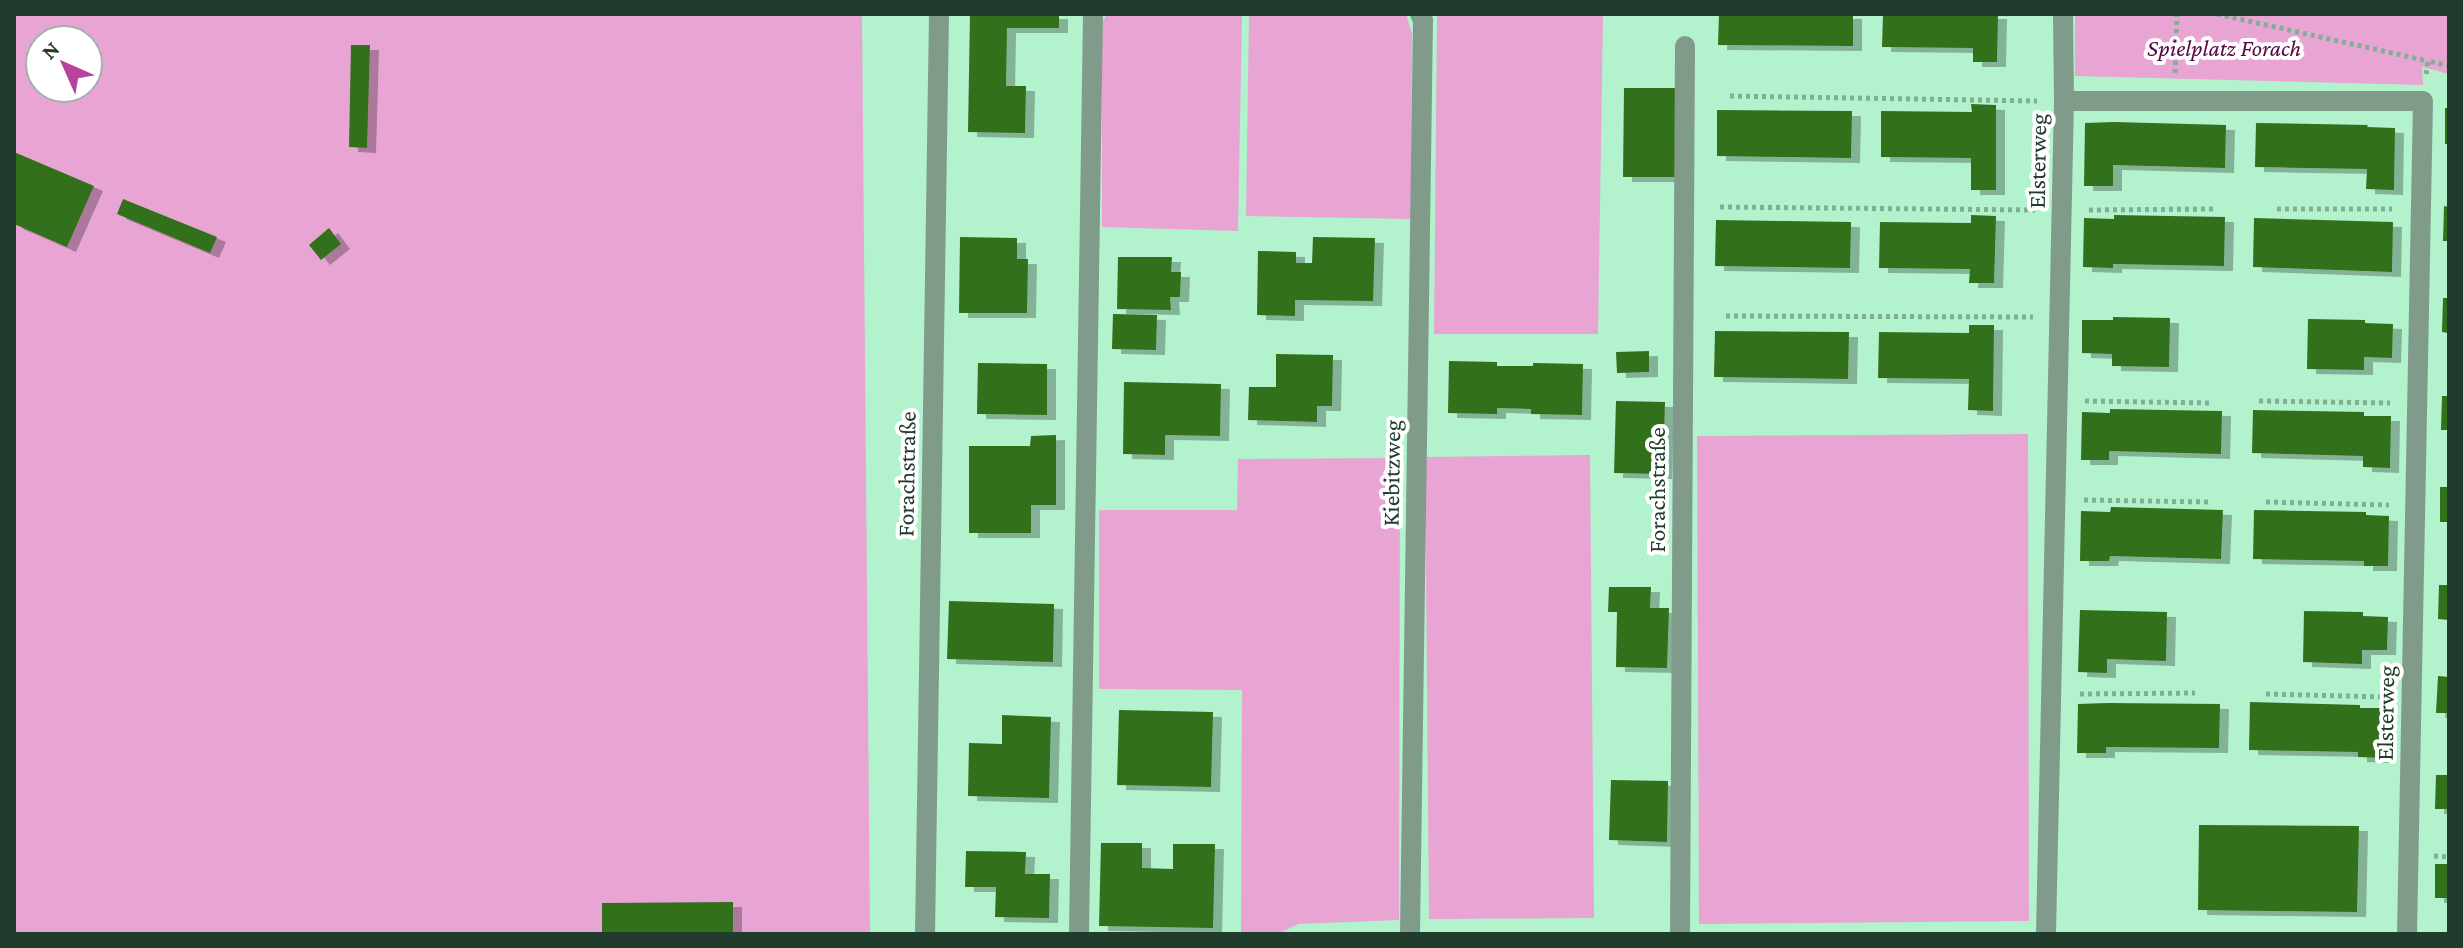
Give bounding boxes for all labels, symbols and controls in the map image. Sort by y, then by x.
north arrow [24,24,104,104]
park label: Spielplatz Forach [2147,34,2301,61]
text: N [36,36,64,64]
street label: Elsterweg [2023,113,2051,209]
street label: Forachstraße [891,411,921,537]
street label: Kiebitzweg [1377,419,1405,527]
street label: Forachstraße [1643,427,1670,553]
street label: Elsterweg [2371,665,2399,761]

